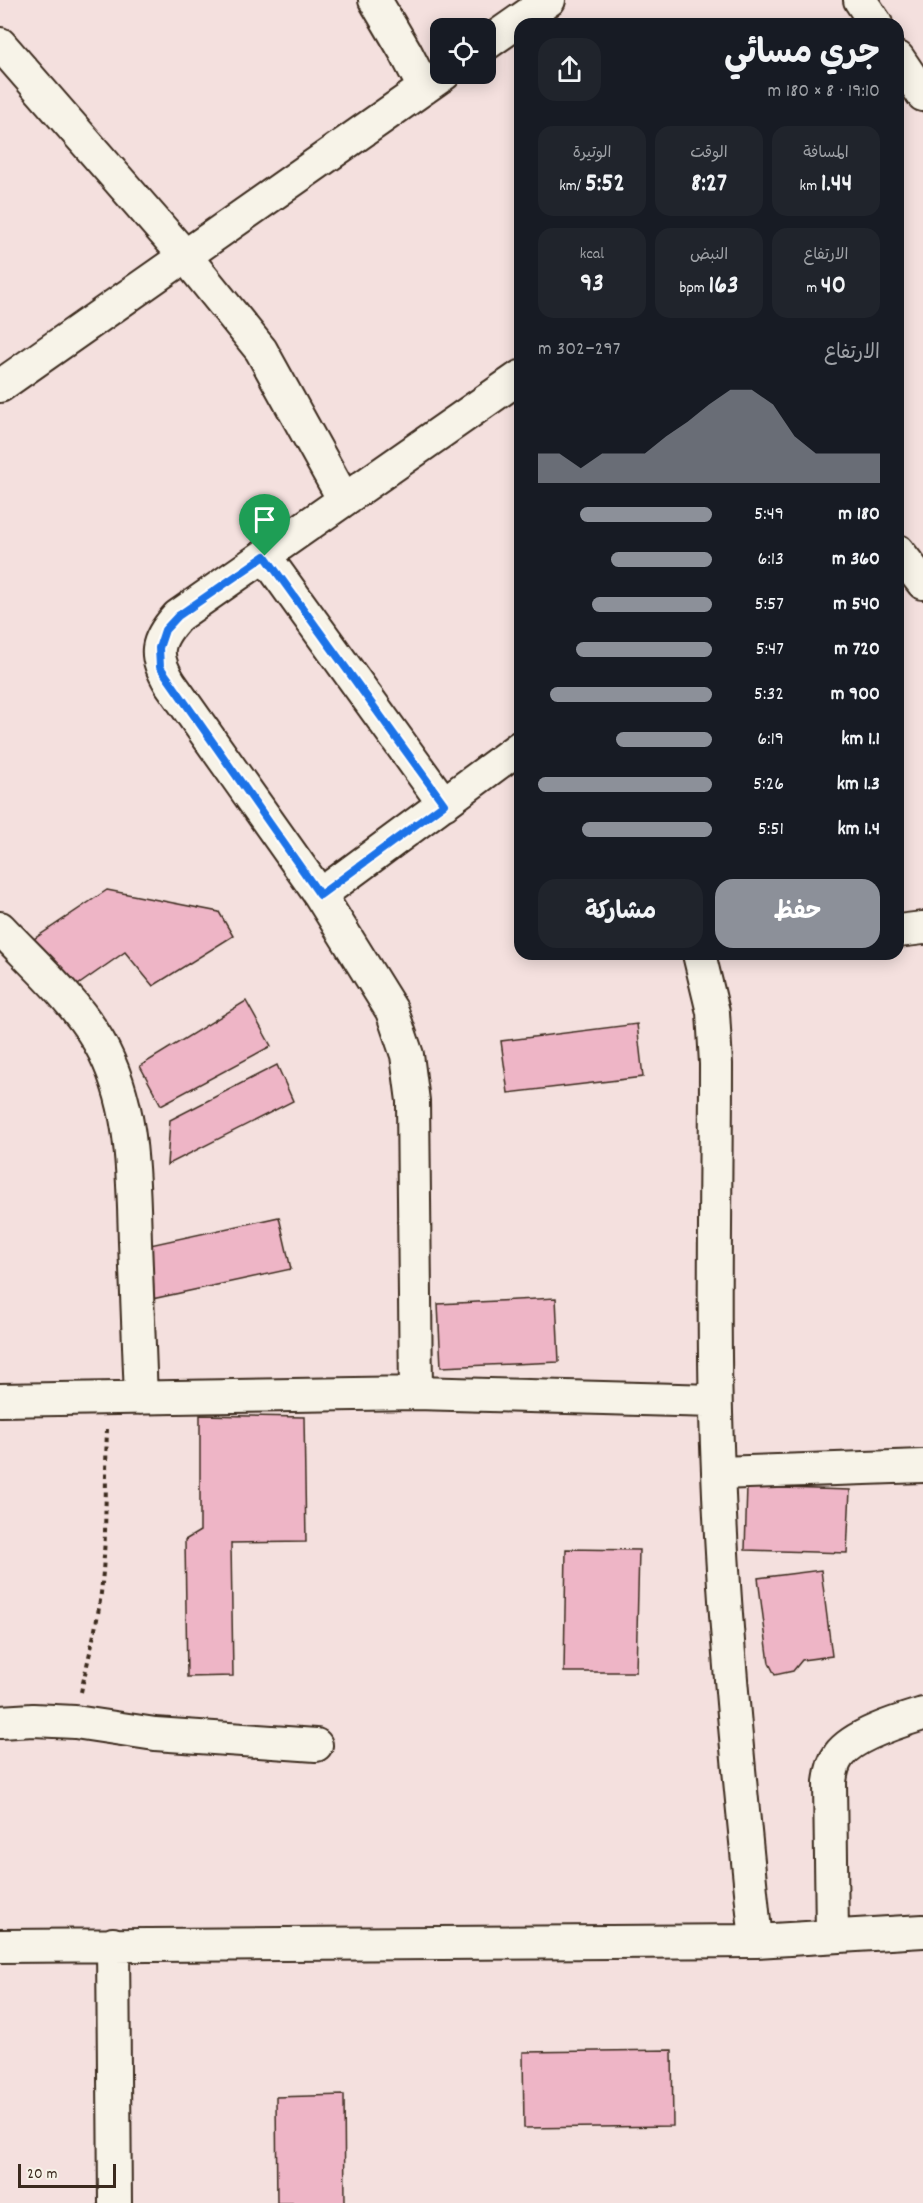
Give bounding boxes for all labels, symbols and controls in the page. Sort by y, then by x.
map controls [430,18,496,84]
button: locate [430,18,496,84]
text: جري مسائي [724,32,880,79]
button: share [538,38,601,101]
text: 19:10 · 8 × 180 m [767,78,880,106]
text: الوتيرة [573,142,611,165]
text: الوقت [690,142,728,165]
text: المسافة [803,142,849,165]
text: 5:52 [585,166,625,203]
text: 8:27 [691,166,727,203]
text: 1.44 [821,166,852,203]
text: /km [559,175,585,198]
text: km [800,175,821,198]
text: kcal [580,243,604,266]
text: النبض [690,244,728,267]
text: الارتفاع [804,244,848,267]
text: 93 [580,266,604,303]
text: 163 [708,268,738,305]
text: 40 [821,268,846,305]
text: bpm [680,277,708,300]
text: m [806,277,821,300]
text: 297–302 m [538,336,620,364]
text: الارتفاع [824,340,880,368]
pin [239,494,290,556]
text: 5:49 [754,501,784,529]
text: 180 m [838,501,880,529]
icon: arrive [248,503,281,536]
text: 6:13 [758,546,784,574]
text: 360 m [832,546,880,574]
text: 5:57 [755,591,784,619]
text: 540 m [833,591,880,619]
text: 5:47 [755,636,784,664]
text: 720 m [834,636,880,664]
text: 5:32 [754,681,784,709]
text: 900 m [831,681,880,709]
text: 6:19 [757,726,784,754]
text: 1.1 km [841,726,880,754]
text: 5:26 [753,771,784,799]
text: 1.3 km [837,771,880,799]
text: 5:51 [758,816,784,844]
text: 1.4 km [837,816,880,844]
button: مشاركة [538,879,703,948]
button: حفظ [715,879,880,948]
scale bar [18,2161,116,2188]
text: 20 m [27,2163,57,2186]

